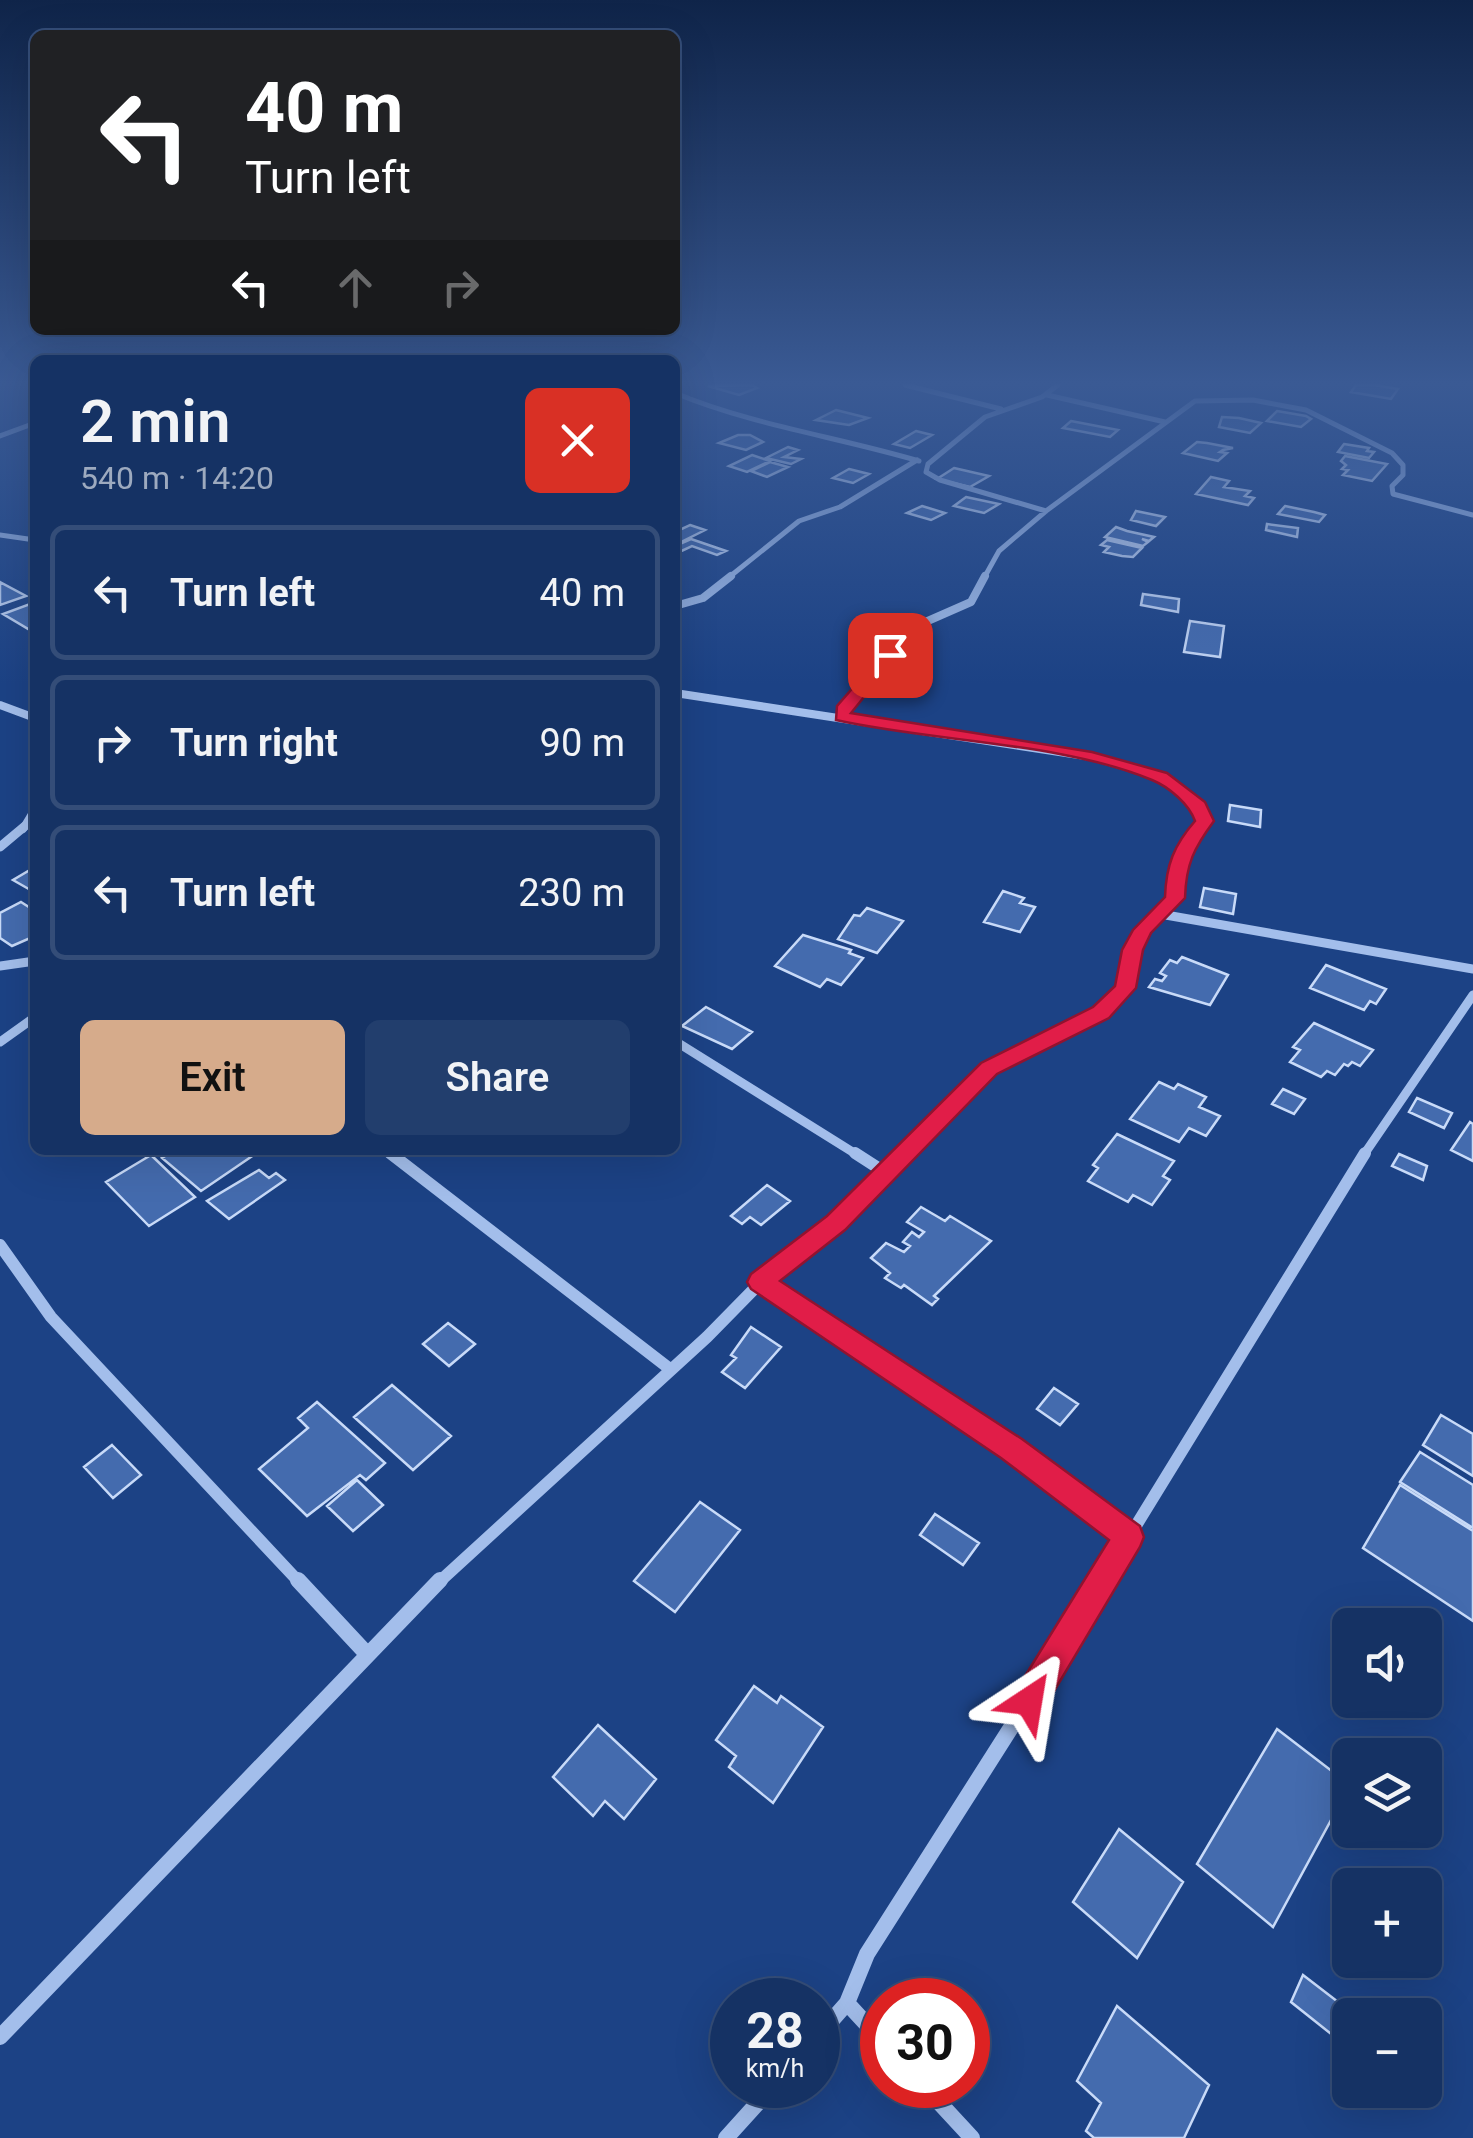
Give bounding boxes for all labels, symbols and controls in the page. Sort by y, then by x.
text: 40 m [245,67,403,149]
icon: left [80,70,210,200]
text: Turn left [245,151,411,204]
icon: left [223,260,278,315]
icon: ahead [328,260,383,315]
icon: right [433,260,488,315]
text: 2 min [80,386,230,457]
button: close [525,388,630,493]
text: 540 m · 14:20 [80,459,274,497]
icon: left [85,565,140,620]
text: Turn left [170,571,315,615]
text: 40 m [540,571,625,615]
pin [848,613,933,698]
icon: arrive [863,628,918,683]
icon: right [85,715,140,770]
text: Turn right [170,721,338,765]
text: 90 m [540,721,625,765]
icon: left [85,865,140,920]
text: Turn left [170,871,315,915]
text: 230 m [518,871,625,915]
button: Exit [80,1020,345,1135]
button: Share [365,1020,630,1135]
map controls [1332,1608,1442,2108]
button: sound [1332,1608,1442,1718]
position arrow [977,1649,1081,1753]
button: layers [1332,1738,1442,1848]
button: + [1332,1868,1442,1978]
speed limit sign: 30 [860,1978,990,2108]
button: − [1332,1998,1442,2108]
text: 28 [746,2002,804,2060]
text: km/h [746,2054,804,2083]

